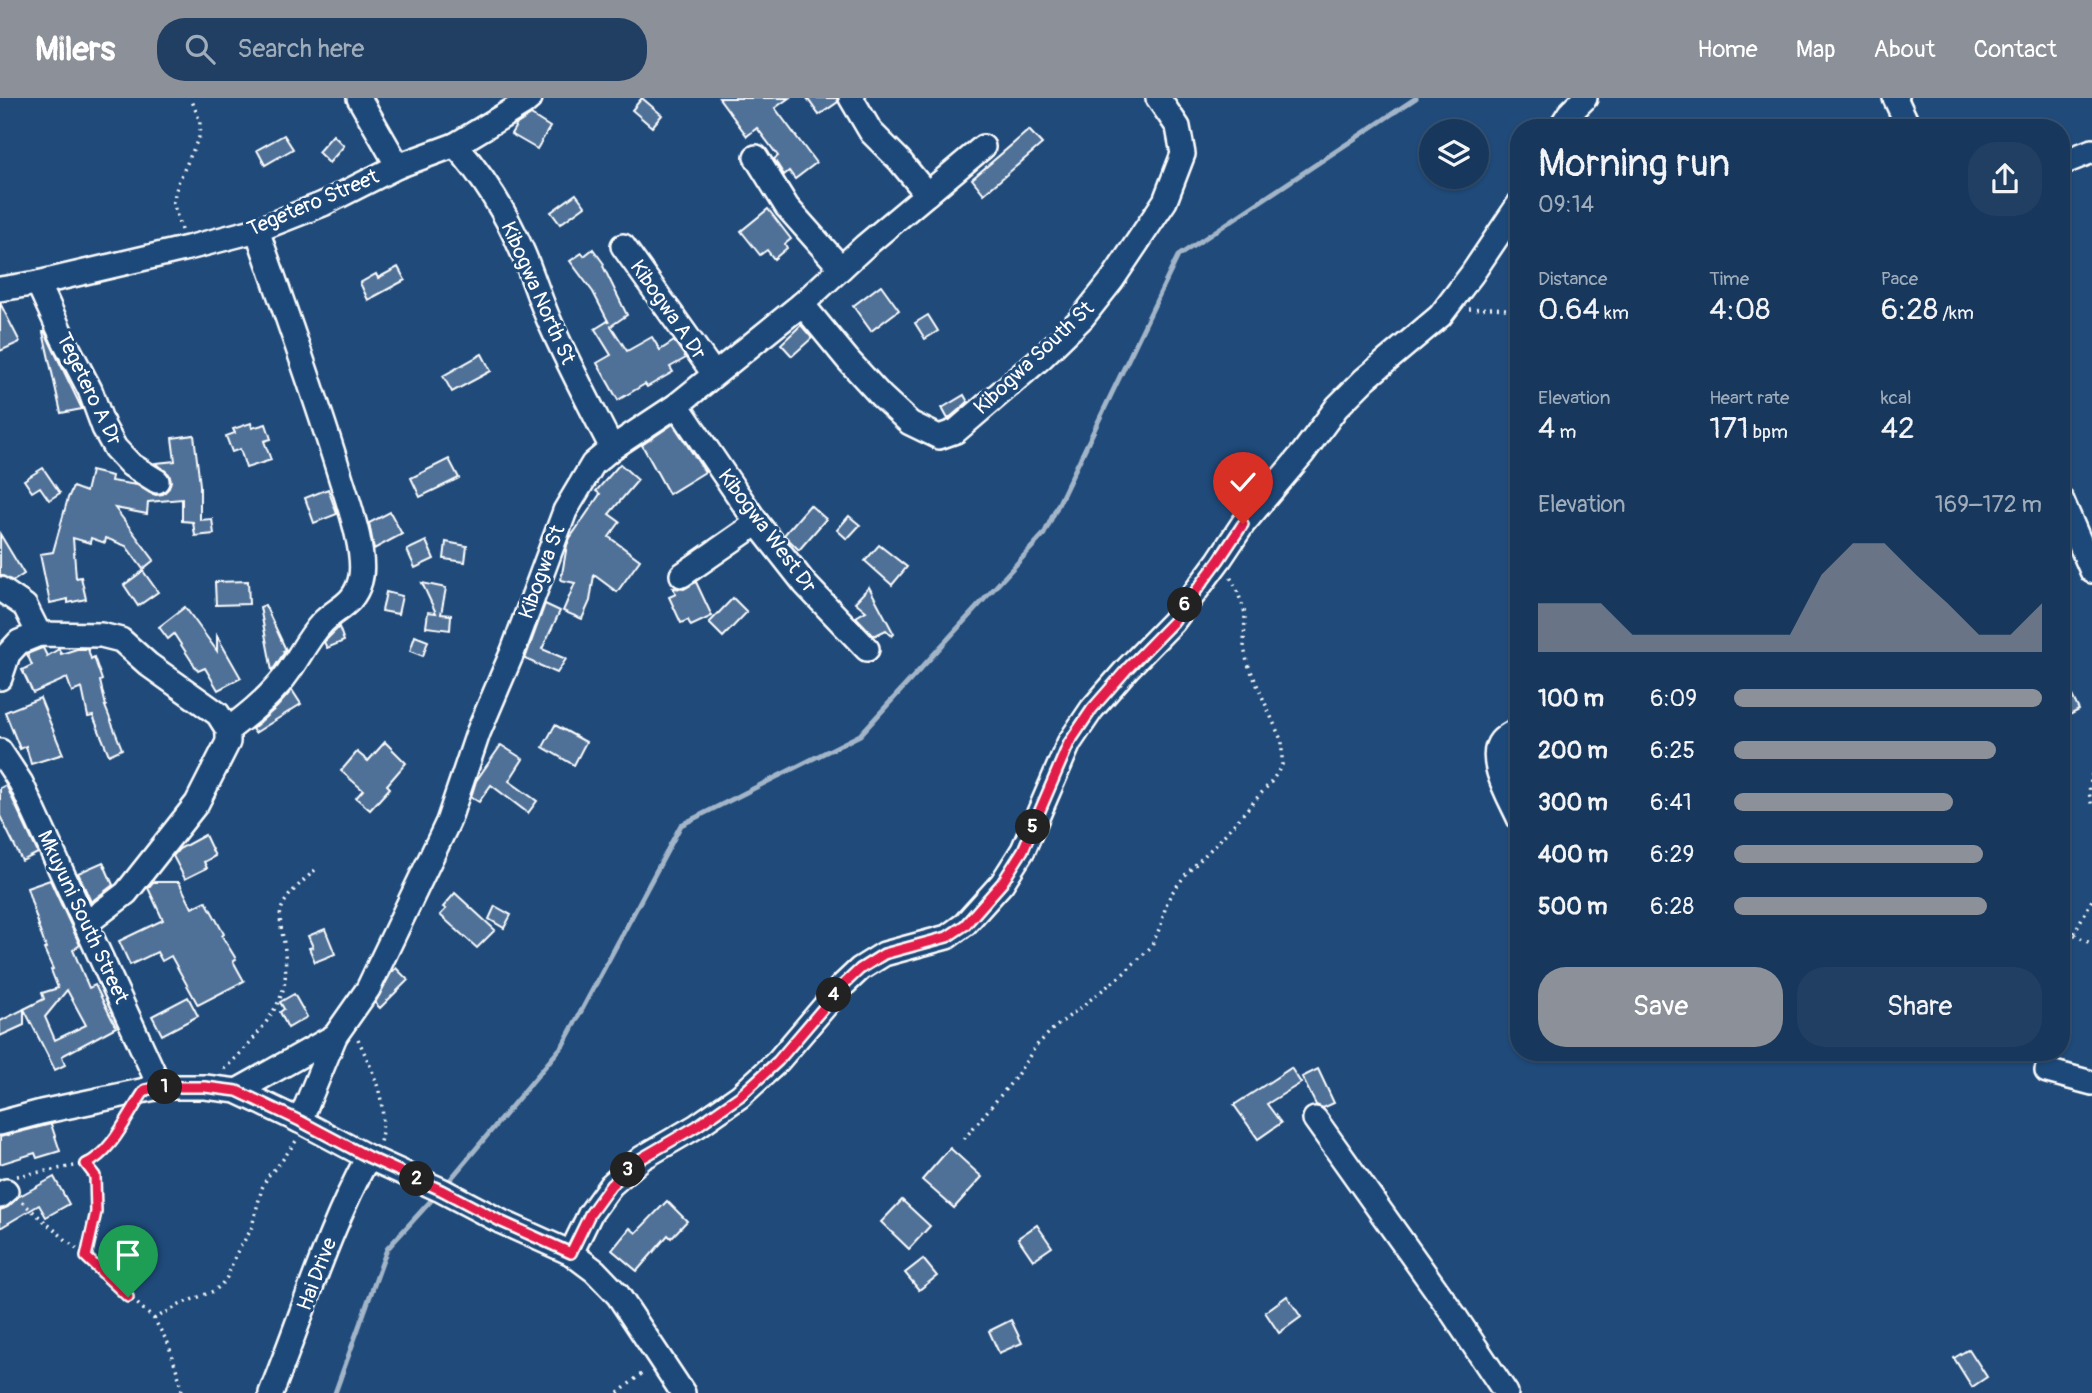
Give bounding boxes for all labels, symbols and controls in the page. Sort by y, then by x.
search box [157,18,647,81]
text: Milers [35,29,115,70]
icon: search [181,30,219,68]
text: Search here [237,33,364,65]
text: Home [1697,35,1758,64]
text: Map [1796,35,1836,64]
text: About [1874,35,1936,64]
text: Contact [1974,35,2057,64]
map controls [1419,119,1489,189]
button: layers [1419,119,1489,189]
text: Morning run [1538,140,1730,188]
button: share [1968,142,2042,216]
street label: Tegetero Street [243,163,383,243]
text: 09:14 [1538,190,1594,219]
street label: Kibogwa North St [494,217,582,369]
street label: Kibogwa A Dr [624,255,713,366]
text: Distance [1538,267,1607,291]
text: Time [1709,267,1749,291]
text: Pace [1881,267,1918,291]
text: 0.64 [1538,291,1600,328]
text: 4:08 [1709,291,1770,328]
text: 6:28 [1881,291,1938,328]
street label: Kibogwa South St [968,295,1100,421]
text: km [1600,301,1629,325]
text: /km [1938,301,1974,325]
street label: Tegetero A Dr [50,328,128,450]
text: Elevation [1538,386,1610,410]
text: Heart rate [1709,386,1789,410]
text: kcal [1881,386,1912,410]
text: 4 [1538,410,1555,447]
text: 171 [1709,410,1749,447]
text: 42 [1881,410,1915,447]
text: m [1555,420,1576,444]
text: bpm [1749,420,1788,444]
pin [1213,452,1273,524]
icon: check [1224,463,1262,501]
street label: Kibogwa West Dr [712,464,823,599]
text: Elevation [1538,490,1626,519]
text: 169–172 m [1935,490,2042,519]
street label: Kibogwa St [513,521,572,623]
pin: 6 [1168,588,1202,622]
text: 6 [1179,592,1190,616]
text: 100 m [1538,684,1604,713]
text: 6:09 [1650,684,1697,713]
text: 200 m [1538,736,1608,765]
text: 6:25 [1650,736,1695,765]
text: 300 m [1538,788,1608,817]
text: 6:41 [1650,788,1692,817]
pin: 5 [1016,810,1050,844]
text: 5 [1027,814,1038,838]
street label: Mkuyuni South Street [31,826,135,1008]
text: 400 m [1538,840,1608,869]
text: 6:29 [1650,840,1694,869]
text: 500 m [1538,892,1607,921]
text: 6:28 [1650,892,1694,921]
button: Save [1538,967,1783,1047]
button: Share [1797,967,2042,1047]
pin: 4 [816,978,852,1012]
text: 4 [828,982,839,1006]
pin: 1 [148,1070,182,1104]
text: 1 [161,1074,168,1098]
pin: 3 [610,1152,646,1188]
text: 3 [622,1157,633,1181]
pin: 2 [400,1162,434,1196]
text: 2 [411,1166,422,1190]
pin [98,1225,158,1297]
street label: Hai Drive [291,1233,343,1314]
icon: arrive [109,1236,147,1274]

